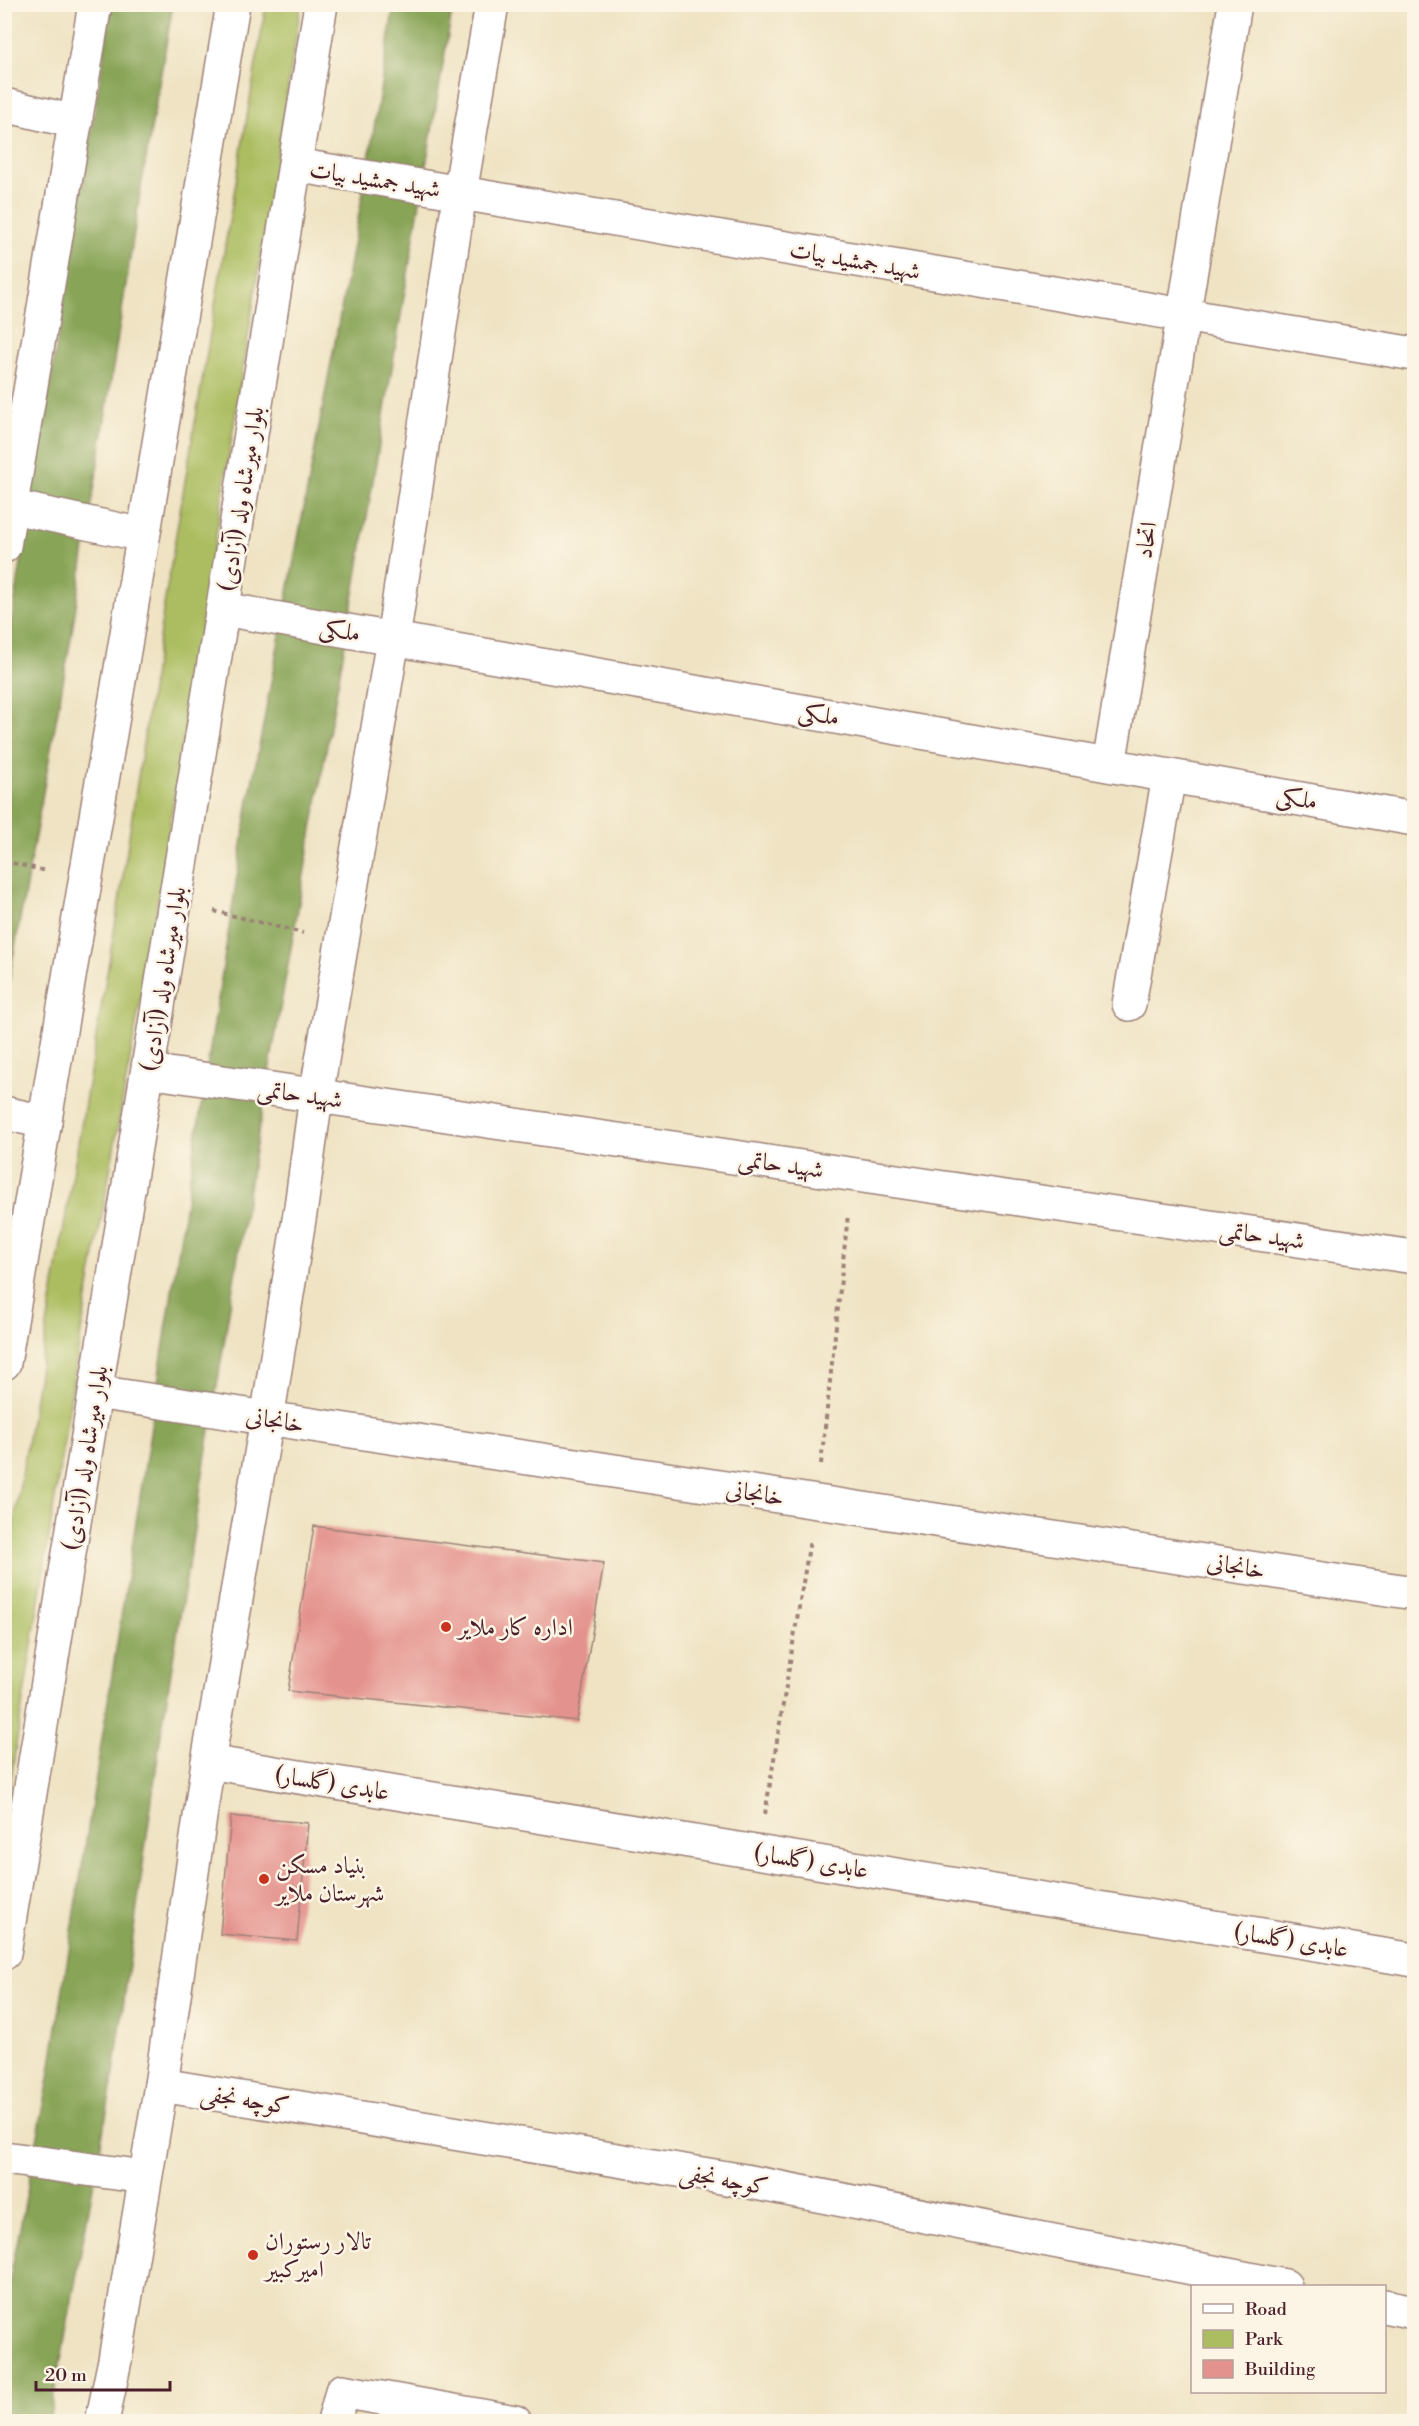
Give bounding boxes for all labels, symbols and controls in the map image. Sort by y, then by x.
street label: شهید جمشید بیات [307,155,443,205]
street label: شهید جمشید بیات [787,235,923,287]
street label: بلوار میرشاه ولد (آزادی) [213,404,271,594]
street label: اتحاد [1129,520,1165,561]
street label: ملکی [317,613,363,649]
street label: ملکی [796,697,842,733]
street label: ملکی [1274,781,1320,817]
street label: بلوار میرشاه ولد (آزادی) [135,884,193,1074]
street label: شهید حاتمی [255,1074,345,1117]
street label: شهید حاتمی [736,1144,826,1187]
street label: شهید حاتمی [1217,1215,1307,1258]
street label: بلوار میرشاه ولد (آزادی) [57,1363,115,1553]
street label: خانجانی [244,1402,306,1440]
street label: خانجانی [724,1475,786,1513]
street label: خانجانی [1205,1548,1267,1586]
place label: اداره کار ملایر [455,1613,573,1643]
marker: اداره کار ملایر [439,1620,453,1634]
street label: عابدی (گلسار) [272,1759,392,1808]
street label: عابدی (گلسار) [751,1837,871,1886]
place label: بنیاد مسکن شهرستان ملایر [273,1851,385,1909]
marker: بنیاد مسکن شهرستان ملایر [257,1872,271,1886]
street label: عابدی (گلسار) [1231,1916,1351,1965]
street label: کوچه نجفی [198,2078,292,2123]
street label: کوچه نجفی [677,2157,771,2204]
place label: تالار رستوران امیرکبیر [262,2227,371,2285]
marker: تالار رستوران امیرکبیر [246,2248,260,2262]
legend [1191,2285,1386,2393]
text: Road [1245,2298,1288,2321]
text: Park [1245,2328,1284,2351]
scale bar [36,2354,170,2392]
text: Building [1244,2358,1316,2381]
text: 20 m [45,2364,87,2387]

